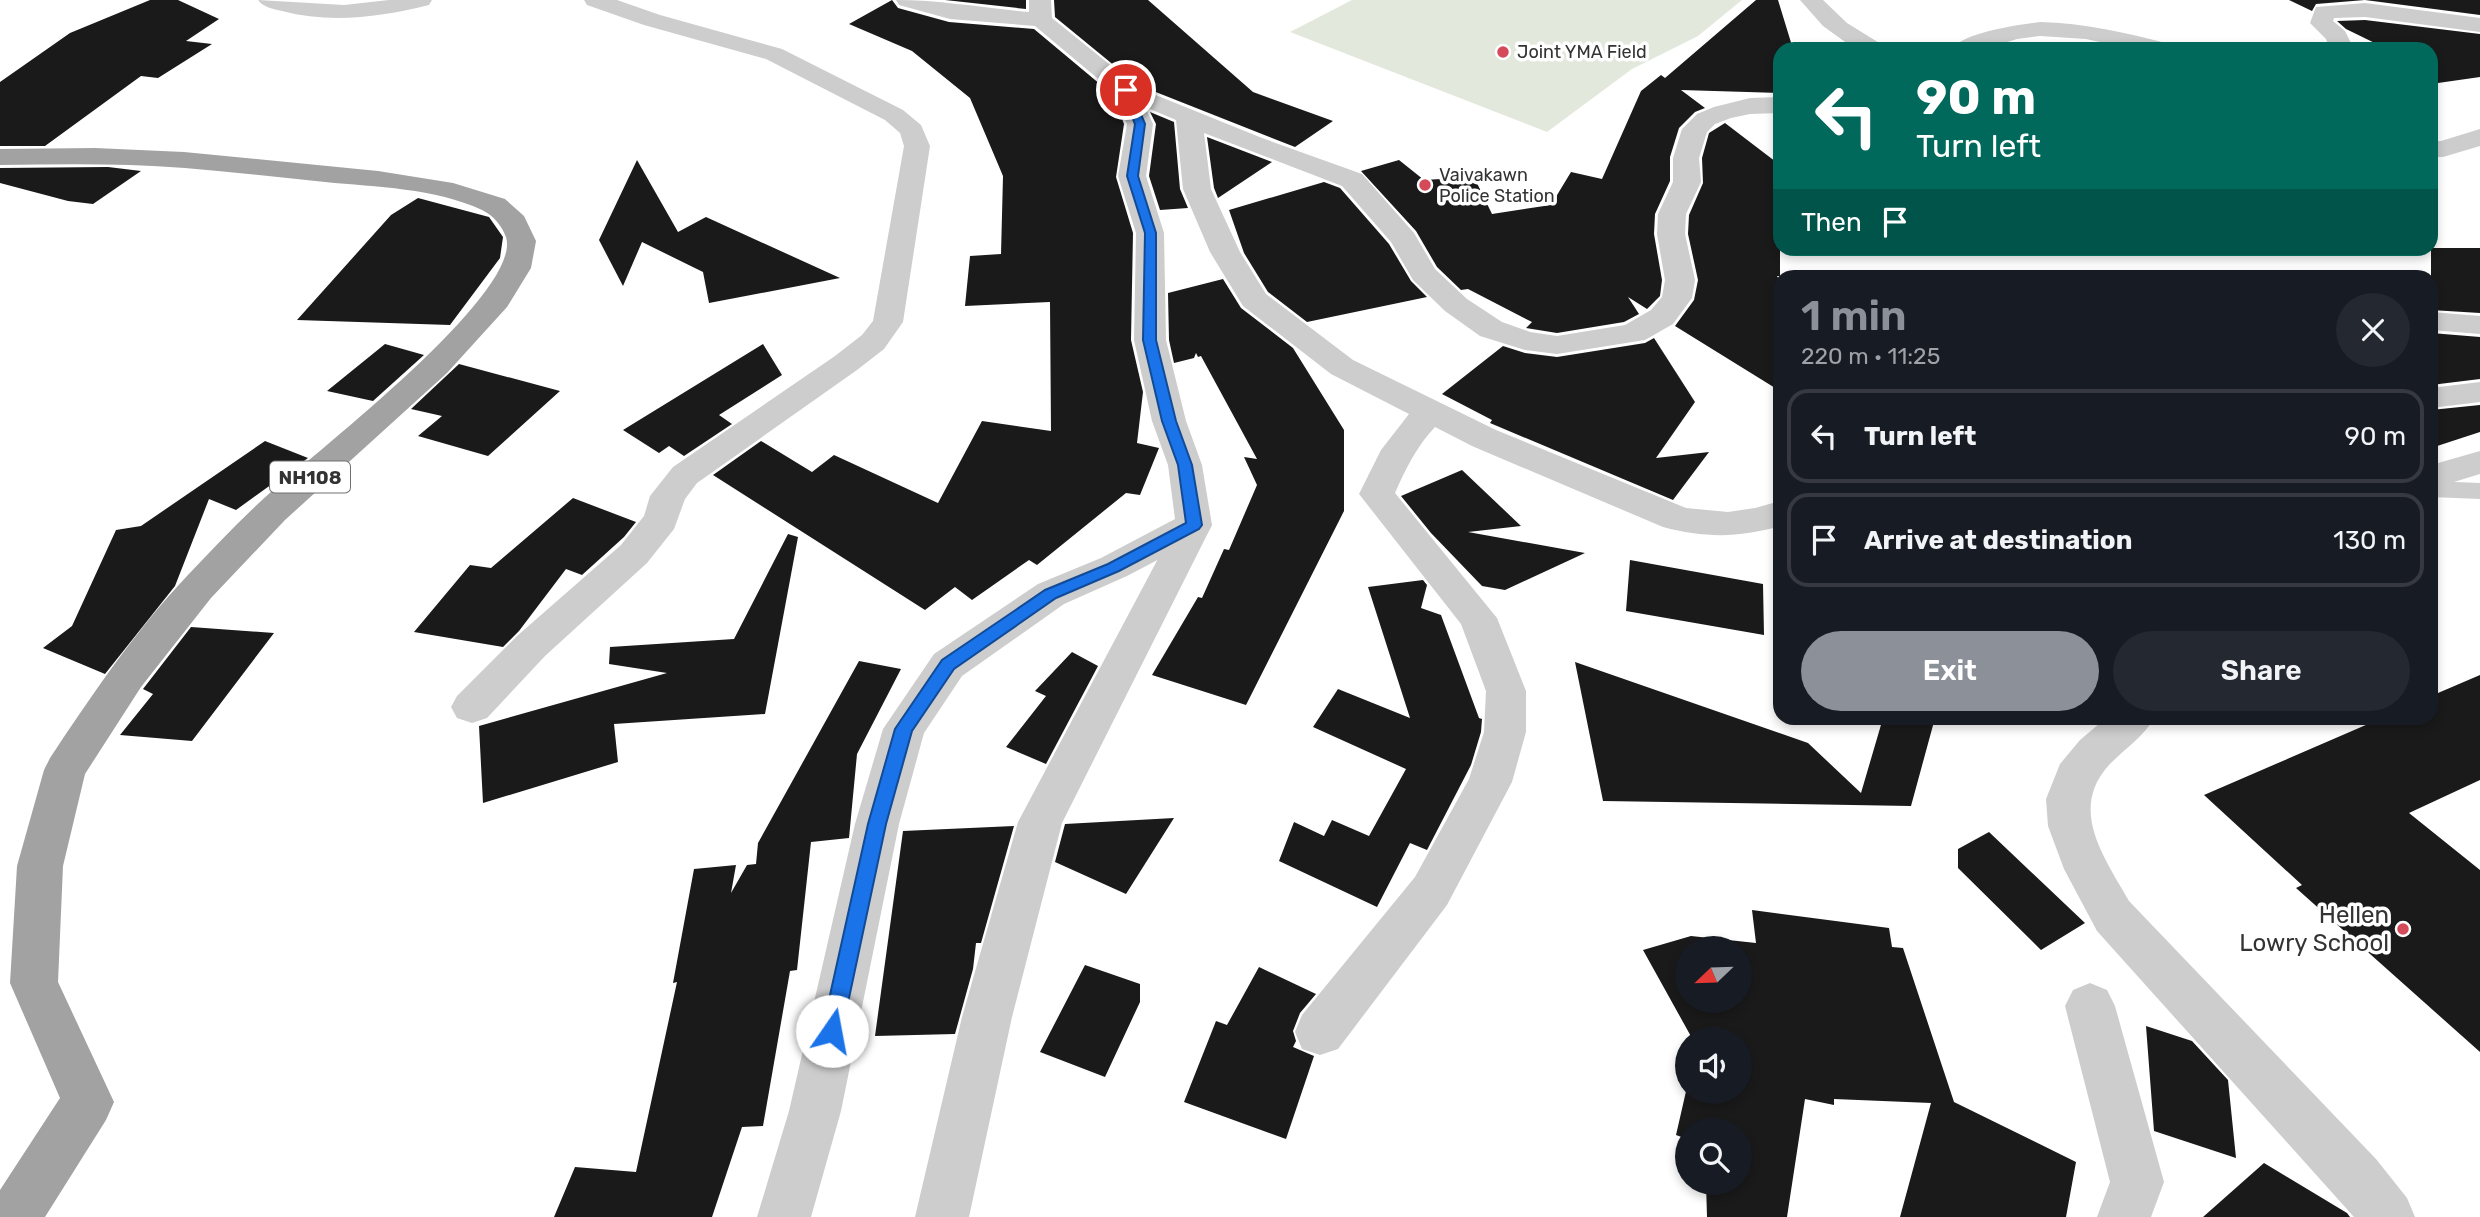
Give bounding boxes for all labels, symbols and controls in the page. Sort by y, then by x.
place label: Joint YMA Field [1517,41,1647,63]
marker: Joint YMA Field [1495,44,1511,60]
pin [1096,60,1156,120]
text: 90 m [1916,68,2036,126]
icon: left [1801,70,1892,161]
icon: arrive [1107,71,1145,109]
text: Turn left [1916,127,2041,165]
place label: Vaivakawn Police Station [1439,164,1555,207]
marker: Vaivakawn Police Station [1417,177,1433,193]
icon: arrive [1876,203,1914,241]
text: Then [1801,207,1862,238]
text: 1 min [1801,291,1907,341]
button: close [2336,293,2410,367]
text: 220 m · 11:25 [1801,342,1940,370]
icon: left [1805,417,1843,455]
text: Turn left [1864,421,1976,452]
text: 90 m [2345,421,2406,452]
road number: NH108 [270,462,350,492]
icon: arrive [1805,521,1843,559]
text: Arrive at destination [1864,525,2132,556]
text: 130 m [2333,525,2406,556]
button: Exit [1801,631,2099,711]
button: Share [2113,631,2410,711]
place label: Hellen Lowry School [2239,901,2389,957]
marker: Hellen Lowry School [2395,921,2411,937]
north arrow [1675,936,1752,1013]
map controls [1675,936,1752,1195]
position arrow [795,994,869,1068]
button: sound [1675,1027,1752,1104]
button: search [1675,1118,1752,1195]

